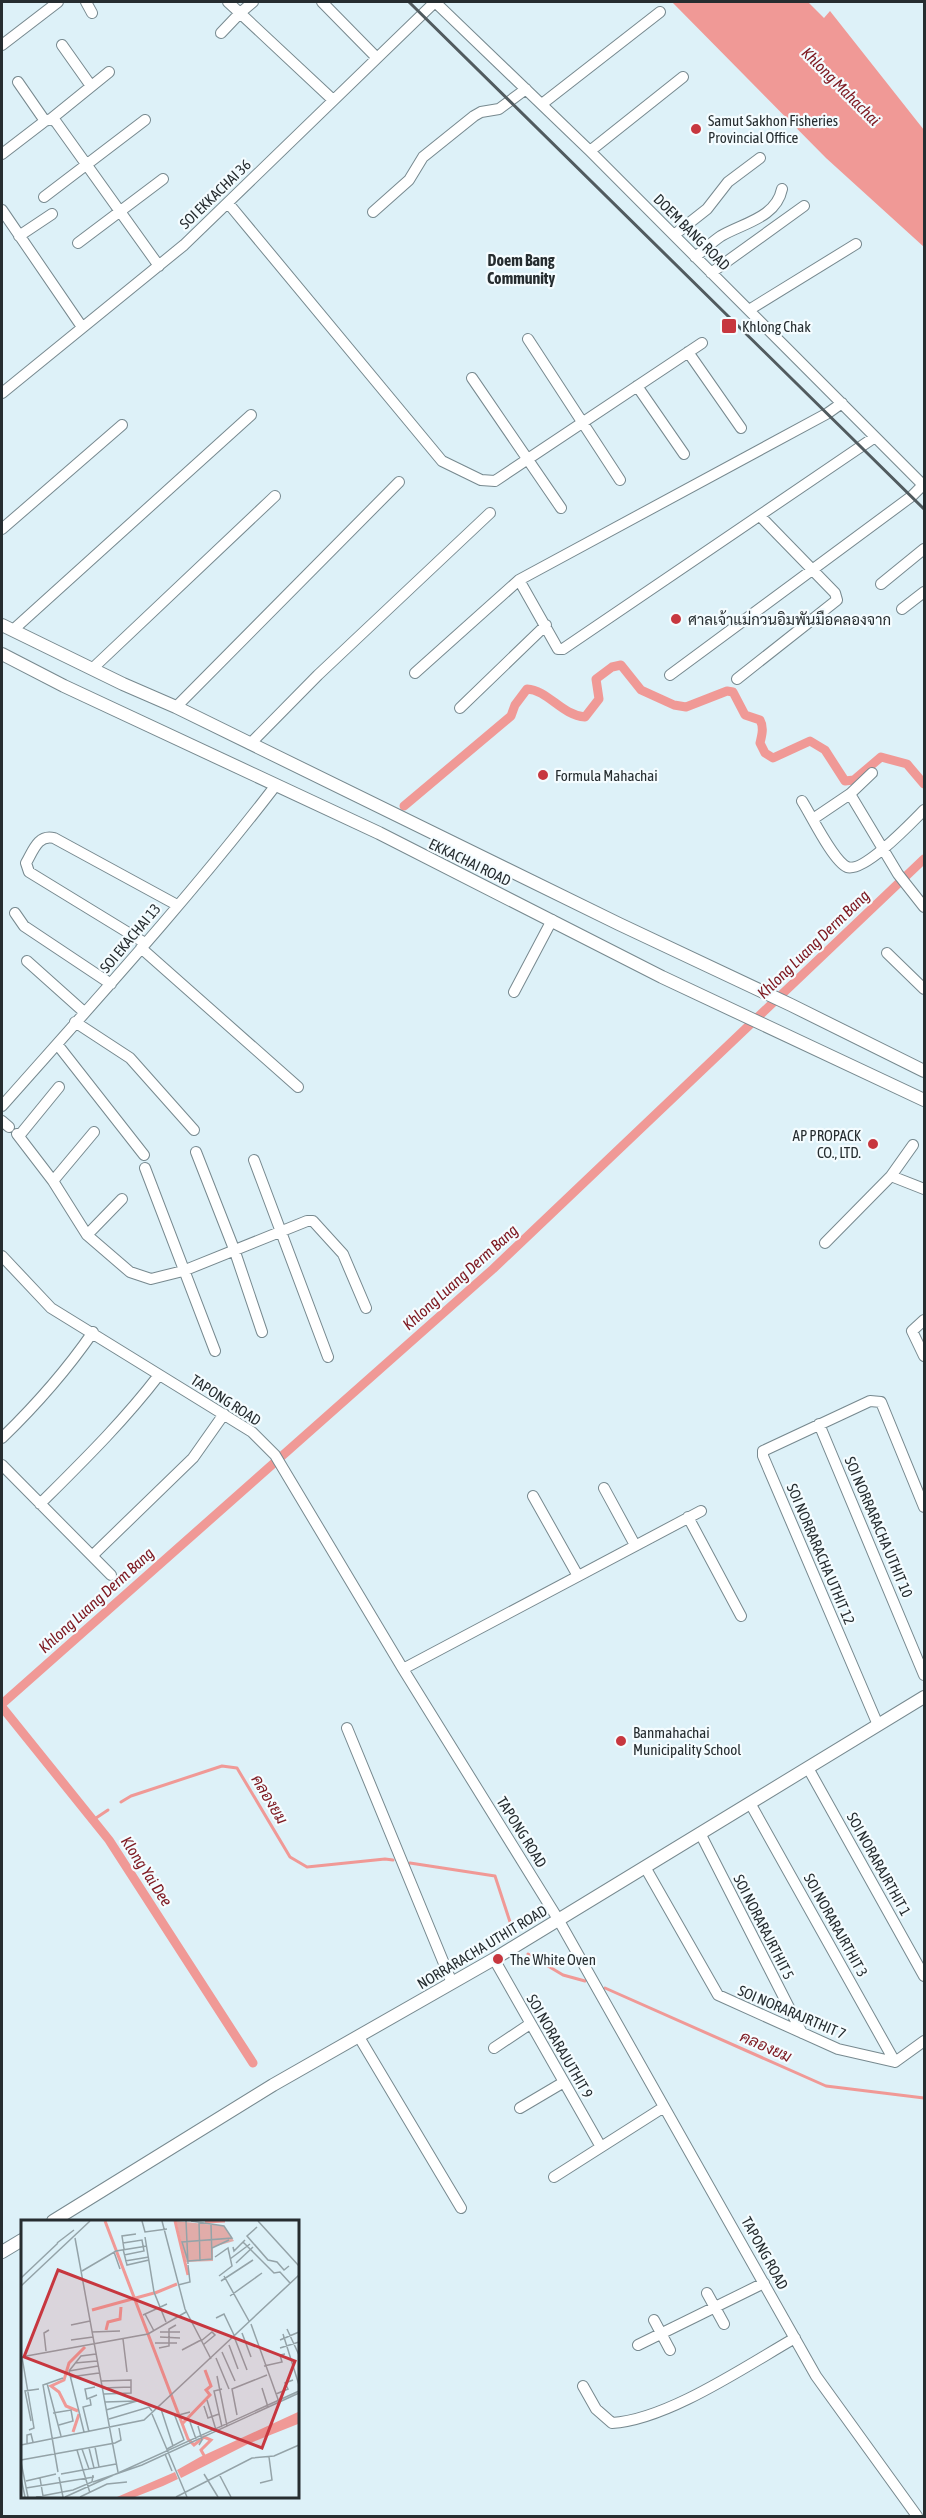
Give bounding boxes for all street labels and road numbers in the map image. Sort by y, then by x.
street label: SOI EKKACHAI 36 [176,156,254,232]
street label: DOEM BANG ROAD [650,190,734,274]
street label: EKKACHAI ROAD [426,835,514,889]
street label: SOI EKACHAI 13 [96,900,164,976]
street label: TAPONG ROAD [188,1371,264,1429]
street label: SOI NORRARACHA UTHIT 10 [842,1454,916,1600]
street label: SOI NORRARACHA UTHIT 12 [784,1481,858,1627]
street label: TAPONG ROAD [494,1794,550,1870]
street label: SOI NORARAJRTHIT 1 [844,1809,914,1919]
street label: SOI NORARAJRTHIT 3 [801,1870,871,1980]
street label: SOI NORARAJRTHIT 5 [730,1872,798,1982]
street label: NORRARACHA UTHIT ROAD [414,1902,550,1992]
street label: SOI NORARAJRTHIT 7 [736,1982,848,2042]
street label: SOI NORARAJUTHIT 9 [523,1991,597,2101]
street label: TAPONG ROAD [738,2214,792,2292]

